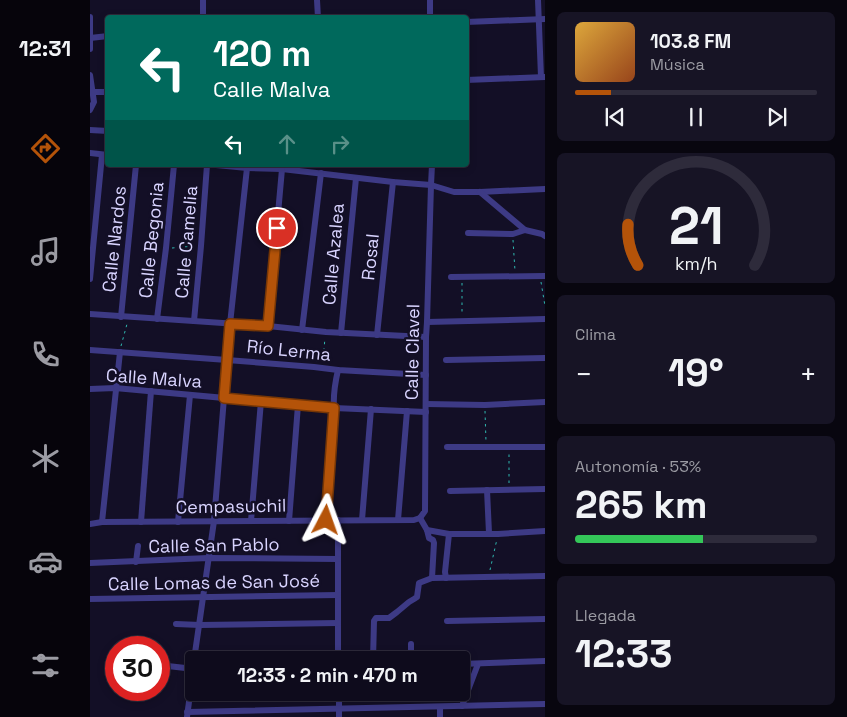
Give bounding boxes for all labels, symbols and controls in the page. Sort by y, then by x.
text: 103.8 FM [650,29,731,54]
text: 120 m [213,32,311,76]
text: 12:31 [19,34,71,62]
icon: left [130,35,195,100]
text: Música [650,54,705,75]
text: Calle Malva [213,75,330,103]
icon: previous [601,103,629,131]
icon: pause [682,103,710,131]
icon: next [763,103,791,131]
icon: left [220,130,248,158]
icon: ahead [273,130,301,158]
icon: right [326,130,354,158]
icon: directions [28,131,63,166]
street label: Calle Begonia [133,181,169,299]
street label: Calle Nardos [97,185,131,293]
street label: Calle Camelia [170,185,202,299]
text: 21 [669,193,723,259]
street label: Calle Azalea [317,202,349,306]
pin [256,207,298,249]
icon: arrive [263,214,291,242]
street label: Rosal [356,233,384,281]
icon: music [28,234,63,269]
text: km/h [675,252,717,275]
street label: Calle Clavel [400,304,424,400]
text: Clima [575,324,616,345]
street label: Río Lerma [246,334,332,366]
icon: phone [28,337,63,372]
text: 19° [668,349,724,397]
text: − [575,356,592,392]
text: + [800,356,817,392]
street label: Calle Malva [105,363,203,393]
icon: climate [28,441,63,476]
text: Autonomía · 53% [575,456,701,477]
text: 265 km [575,481,707,529]
position arrow [299,493,351,545]
street label: Cempasuchil [175,494,287,518]
street label: Calle San Pablo [148,532,280,558]
icon: car [28,544,63,579]
street label: Calle Lomas de San José [108,569,320,595]
text: Llegada [575,605,636,626]
text: 12:33 [575,630,672,678]
speed limit sign: 30 [105,636,170,701]
icon: filters [28,648,63,683]
text: 12:33 · 2 min · 470 m [237,663,418,688]

